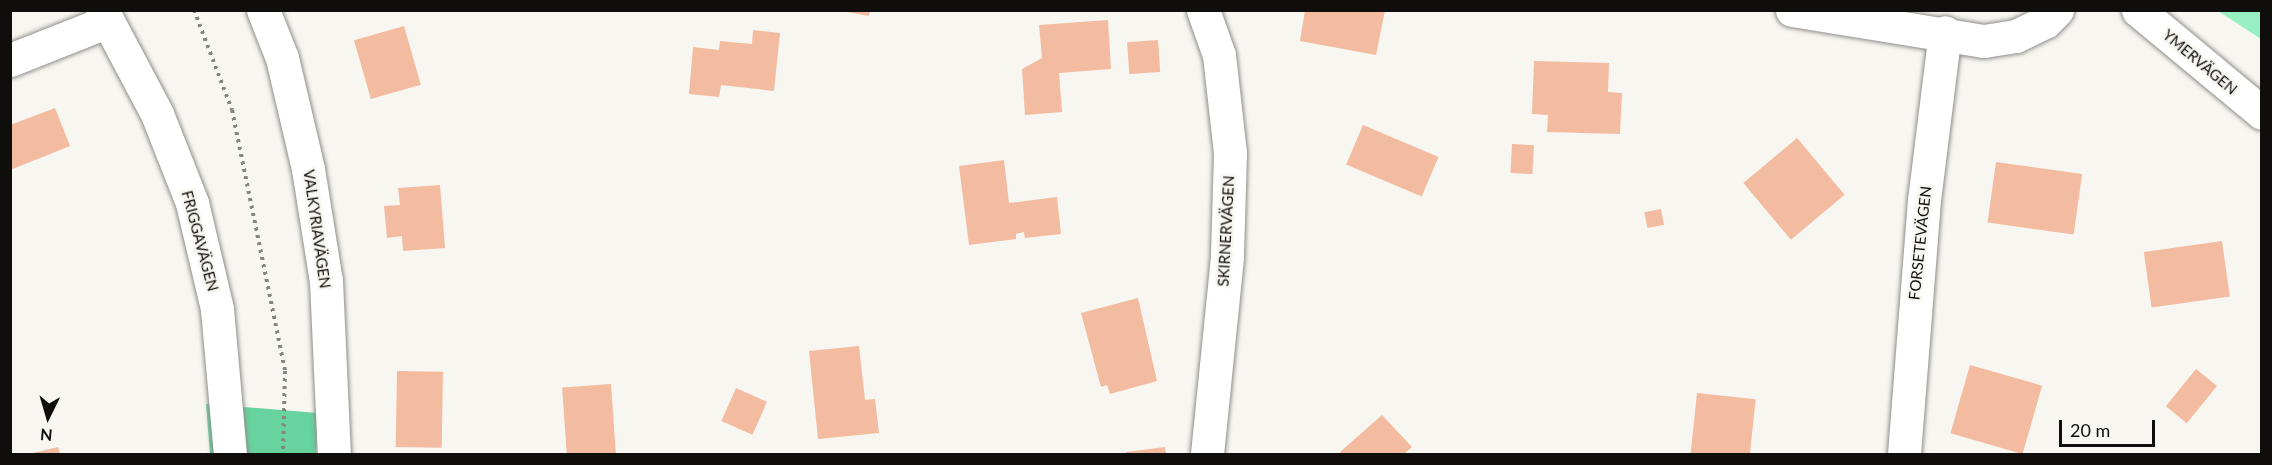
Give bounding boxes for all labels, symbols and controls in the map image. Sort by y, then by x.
street label: YMERVÄGEN [2159,26,2241,98]
street label: VALKYRIAVÄGEN [300,168,334,290]
street label: SKIRNERVÄGEN [1214,175,1238,287]
street label: FORSETEVÄGEN [1905,185,1935,301]
street label: FRIGGAVÄGEN [178,189,222,293]
north arrow [18,387,78,447]
scale bar [2062,408,2158,446]
text: 20 m [2070,419,2110,441]
text: N [39,425,53,445]

